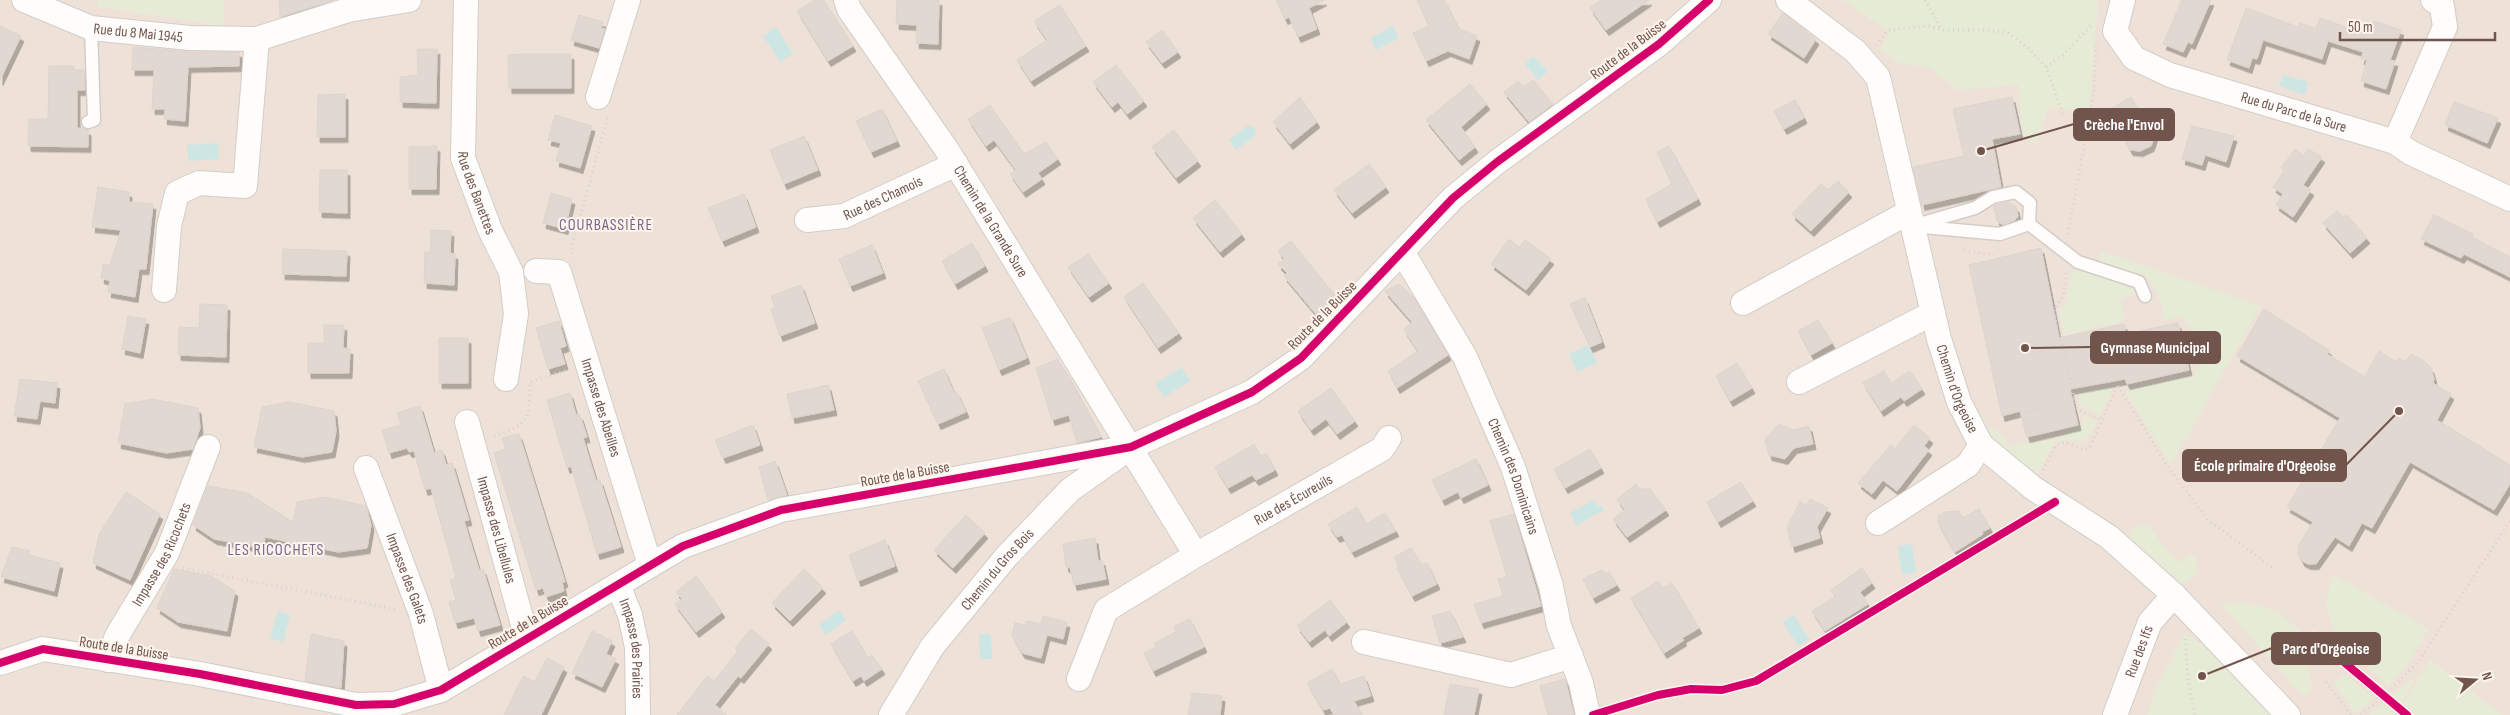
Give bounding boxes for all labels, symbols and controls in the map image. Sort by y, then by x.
scale bar [2340,10,2495,42]
street label: Route de la Buisse [1587,15,1670,84]
text: 50 m [2348,18,2373,37]
street label: Rue du 8 Mai 1945 [93,19,184,47]
street label: Rue du Parc de la Sure [2238,88,2349,137]
callout: Crèche l'Envol [2074,109,2174,140]
text: Crèche l'Envol [2084,116,2164,135]
street label: Rue des Banettes [453,151,500,238]
street label: Chemin de la Grande Sure [949,162,1032,281]
street label: Rue des Chamois [840,172,926,225]
district label: COURBASSIÈRE [559,216,653,235]
street label: Route de la Buisse [1284,277,1361,354]
callout: Gymnase Municipal [2091,332,2220,363]
text: Gymnase Municipal [2101,339,2209,358]
street label: Chemin d'Orgeoise [1931,342,1982,437]
street label: Impasse des Abeilles [576,356,625,459]
street label: Chemin des Dominicains [1483,415,1543,537]
callout: École primaire d'Orgeoise [2183,450,2346,481]
street label: Route de la Buisse [859,457,951,492]
text: École primaire d'Orgeoise [2194,457,2336,476]
street label: Rue des Écureuils [1251,470,1336,530]
street label: Impasse des Libellules [472,474,520,586]
street label: Impasse des Ricochets [128,500,196,610]
street label: Chemin du Gros Bois [957,524,1038,615]
street label: Impasse des Galets [381,530,432,626]
district label: LES RICOCHETS [228,541,324,560]
street label: Route de la Buisse [485,591,572,654]
street label: Impasse des Prairies [614,596,647,699]
street label: Rue des Ifs [2121,623,2158,680]
street label: Route de la Buisse [78,632,170,665]
callout: Parc d'Orgeoise [2272,633,2380,664]
text: Parc d'Orgeoise [2282,640,2370,659]
north arrow [2450,655,2500,705]
text: N [2478,670,2496,682]

